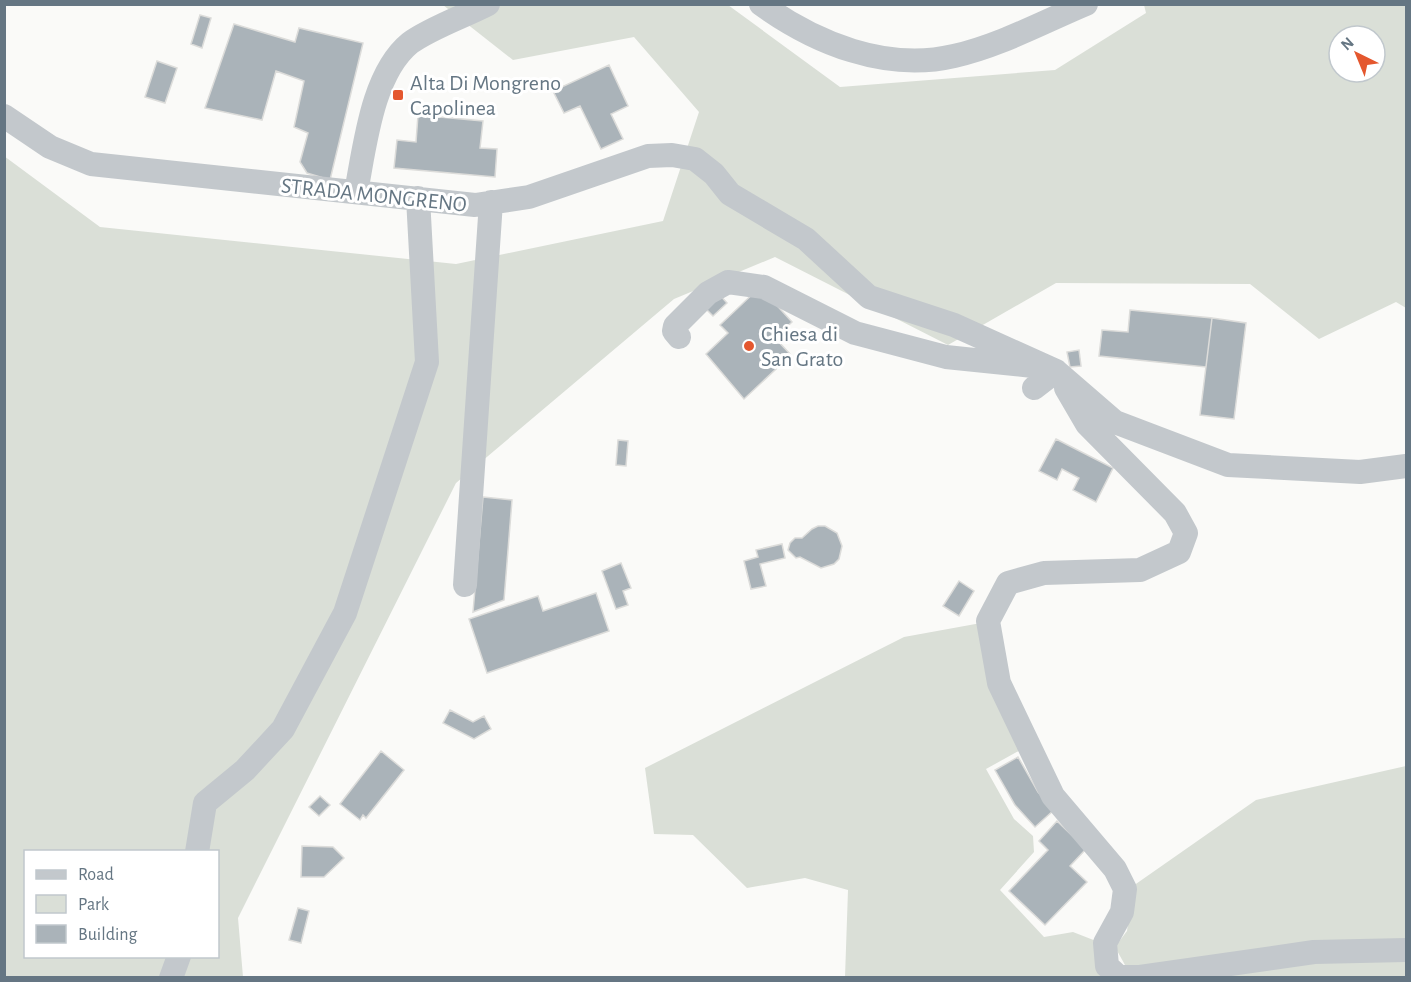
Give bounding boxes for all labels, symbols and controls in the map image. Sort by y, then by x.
north arrow [1327,24,1387,84]
text: N [1338,34,1357,53]
place label: Alta Di Mongreno Capolinea [410,72,561,119]
marker: Alta Di Mongreno Capolinea [391,88,405,102]
street label: STRADA MONGRENO [280,174,468,216]
place label: Chiesa di San Grato [761,323,843,370]
marker: Chiesa di San Grato [742,339,756,353]
legend [24,850,219,958]
text: Road [78,866,114,884]
text: Park [78,896,110,914]
text: Building [78,926,138,944]

